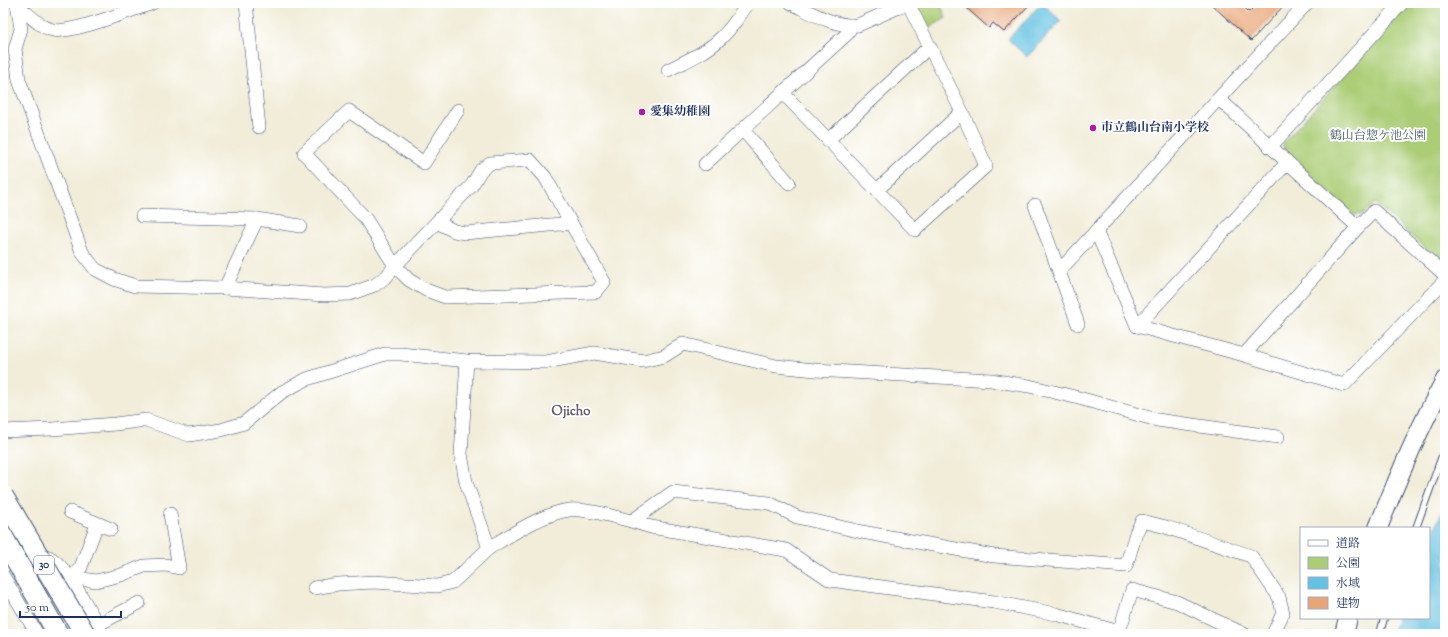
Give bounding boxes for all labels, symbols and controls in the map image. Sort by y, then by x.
place label: 愛集幼稚園 [650,103,710,121]
marker: 愛集幼稚園 [637,107,647,117]
place label: 市立鶴山台南小学校 [1101,119,1209,137]
marker: 市立鶴山台南小学校 [1088,123,1098,133]
park label: 鶴山台惣ケ池公園 [1330,127,1426,145]
district label: Ojicho [552,403,590,421]
legend [1300,527,1430,619]
text: 道路 [1336,535,1360,553]
text: 公園 [1336,555,1360,573]
road number: 30 [34,556,54,574]
text: 水域 [1336,575,1360,593]
scale bar [20,593,121,619]
text: 建物 [1336,595,1360,613]
text: 50 m [25,599,49,617]

